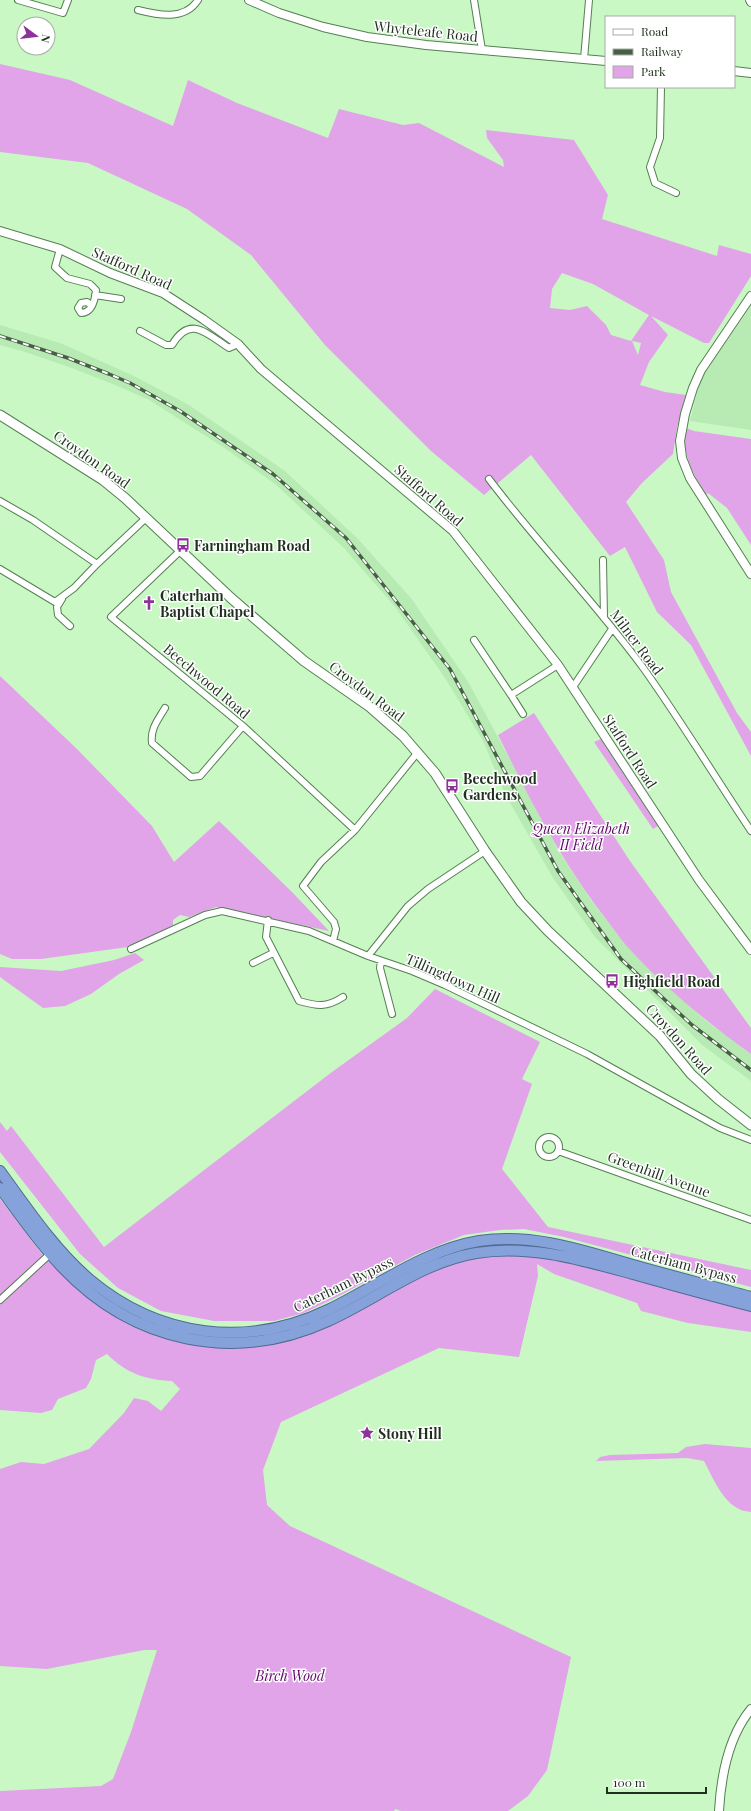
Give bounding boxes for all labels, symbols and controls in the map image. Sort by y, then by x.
north arrow [16,16,56,56]
street label: Whyteleafe Road [372,16,479,46]
legend [605,16,735,88]
text: Road [641,23,668,39]
text: N [38,33,54,45]
text: Railway [641,43,683,59]
text: Park [641,63,666,79]
street label: Stafford Road [89,242,175,294]
street label: Croydon Road [50,426,134,492]
street label: Stafford Road [391,460,467,530]
place label: Farningham Road [194,536,311,555]
bus stop icon: Farningham Road [175,537,191,553]
place label: Caterham Baptist Chapel [160,586,255,621]
church icon: Caterham Baptist Chapel [141,595,157,611]
street label: Milner Road [606,606,668,678]
street label: Beechwood Road [160,639,254,723]
street label: Croydon Road [326,656,408,726]
street label: Stafford Road [599,710,661,792]
place label: Beechwood Gardens [463,769,537,804]
bus stop icon: Beechwood Gardens [444,778,460,794]
park label: Queen Elizabeth II Field [531,819,630,854]
street label: Tillingdown Hill [403,949,503,1007]
place label: Highfield Road [623,972,721,991]
bus stop icon: Highfield Road [604,973,620,989]
street label: Croydon Road [642,999,716,1079]
street label: Greenhill Avenue [605,1147,713,1201]
street label: Caterham Bypass [629,1241,739,1287]
street label: Caterham Bypass [290,1252,396,1316]
place label: Stony Hill [378,1424,443,1443]
place icon: Stony Hill [359,1425,375,1441]
park label: Birch Wood [254,1666,325,1685]
scale bar [607,1769,706,1795]
text: 100 m [613,1774,646,1790]

